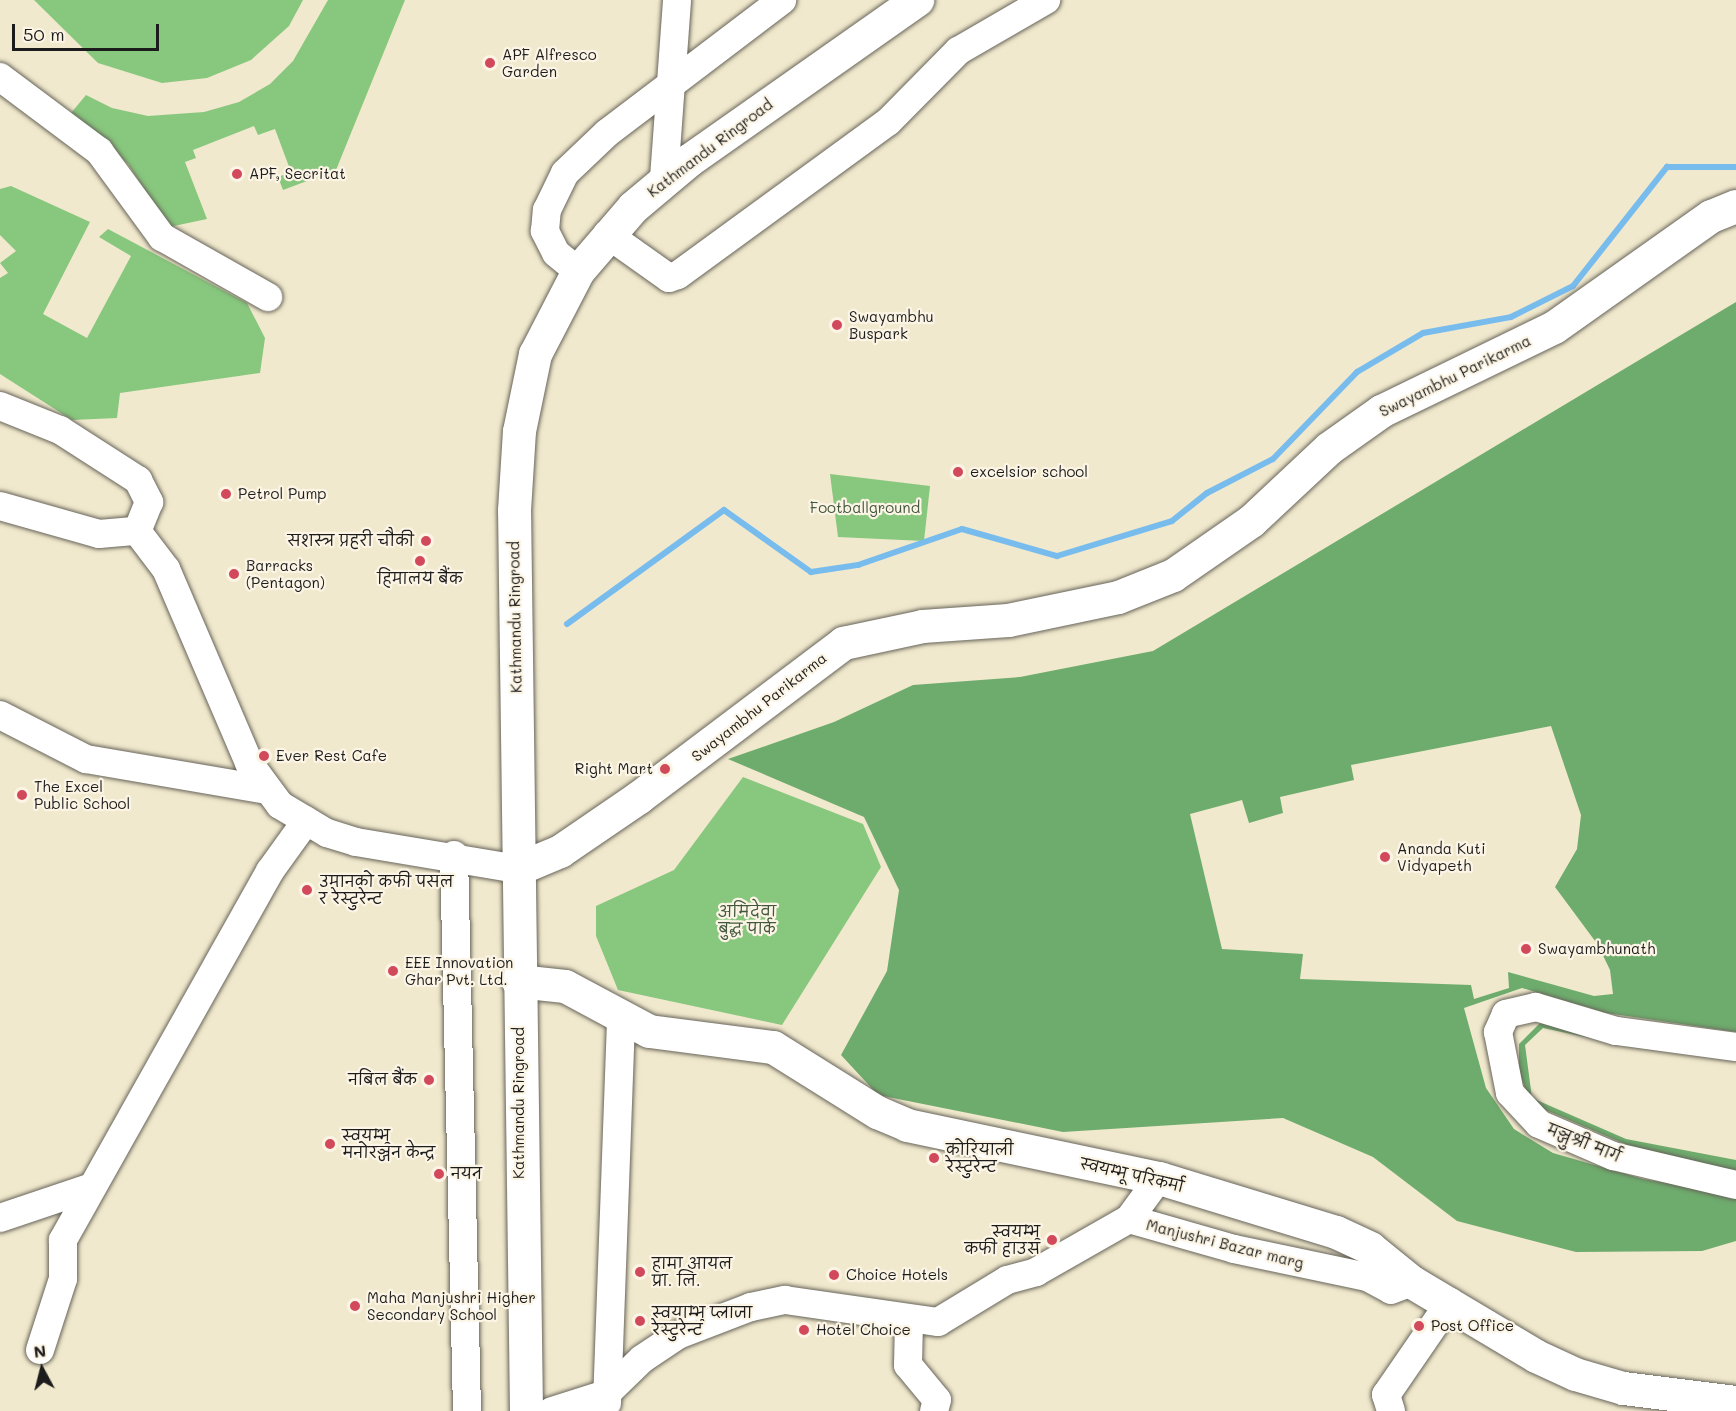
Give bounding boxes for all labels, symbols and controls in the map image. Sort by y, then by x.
scale bar [15,12,162,50]
text: 50 m [23,22,65,46]
place label: APF Alfresco Garden [502,45,597,80]
marker: APF Alfresco Garden [483,56,497,70]
street label: Kathmandu Ringroad [644,95,776,201]
place label: APF, Secritat [249,165,346,183]
marker: APF, Secritat [230,167,244,181]
place label: Swayambhu Buspark [849,307,934,342]
marker: Swayambhu Buspark [830,318,844,332]
street label: Swayambhu Parikarma [1376,331,1534,421]
place label: excelsior school [970,463,1088,481]
marker: excelsior school [951,465,965,479]
place label: Petrol Pump [238,485,327,503]
marker: Petrol Pump [219,487,233,501]
park label: Footballground [810,499,920,517]
place label: सशस्त्र प्रहरी चौकी [287,532,414,550]
marker: सशस्त्र प्रहरी चौकी [419,534,433,548]
street label: Kathmandu Ringroad [505,541,525,693]
marker: हिमालय बैंक [413,554,427,568]
place label: Barracks (Pentagon) [246,556,325,591]
marker: Barracks (Pentagon) [227,567,241,581]
place label: हिमालय बैंक [377,570,463,588]
street label: Swayambhu Parikarma [688,649,830,765]
place label: Ever Rest Cafe [276,747,387,765]
marker: Ever Rest Cafe [257,749,271,763]
place label: Right Mart [575,760,653,778]
marker: Right Mart [658,762,672,776]
place label: The Excel Public School [34,777,130,812]
marker: The Excel Public School [15,788,29,802]
place label: Ananda Kuti Vidyapeth [1397,839,1485,874]
marker: Ananda Kuti Vidyapeth [1378,850,1392,864]
place label: उमानको कफी पसल र रेस्टुरेन्ट [319,872,454,907]
marker: उमानको कफी पसल र रेस्टुरेन्ट [300,883,314,897]
park label: अमिदेवा बुद्ध पार्क [718,902,776,937]
place label: Swayambhunath [1538,940,1655,958]
marker: Swayambhunath [1519,942,1533,956]
place label: EEE Innovation Ghar Pvt. Ltd. [405,953,513,988]
marker: EEE Innovation Ghar Pvt. Ltd. [386,964,400,978]
street label: Kathmandu Ringroad [510,1027,528,1179]
place label: नबिल बैंक [348,1071,417,1089]
marker: नबिल बैंक [422,1073,436,1087]
street label: मञ्जुश्री मार्ग [1544,1120,1624,1166]
place label: स्वयम्भू मनोरञ्जन केन्द्र [342,1126,435,1161]
marker: स्वयम्भू मनोरञ्जन केन्द्र [323,1137,337,1151]
place label: कोरियाली रेस्टुरेन्ट [946,1140,1013,1175]
marker: कोरियाली रेस्टुरेन्ट [927,1151,941,1165]
street label: स्वयम्भू परिकर्मा [1078,1154,1186,1196]
place label: नयन [451,1165,482,1183]
marker: नयन [432,1167,446,1181]
street label: Manjushri Bazar marg [1144,1216,1306,1272]
place label: स्वयम्भू कफी हाउस [964,1222,1040,1257]
marker: स्वयम्भू कफी हाउस [1045,1233,1059,1247]
place label: हामा आयल प्रा. लि. [652,1254,732,1289]
marker: हामा आयल प्रा. लि. [633,1265,647,1279]
place label: Choice Hotels [846,1266,948,1284]
marker: Choice Hotels [827,1268,841,1282]
place label: Maha Manjushri Higher Secondary School [367,1288,536,1323]
marker: Maha Manjushri Higher Secondary School [348,1299,362,1313]
place label: स्वयाम्भु प्लाजा रेस्टुरेन्ट [652,1303,752,1338]
marker: स्वयाम्भु प्लाजा रेस्टुरेन्ट [633,1314,647,1328]
place label: Post Office [1431,1317,1514,1335]
marker: Post Office [1412,1319,1426,1333]
place label: Hotel Choice [816,1321,911,1339]
marker: Hotel Choice [797,1323,811,1337]
north arrow [12,1339,72,1399]
text: N [32,1339,47,1362]

